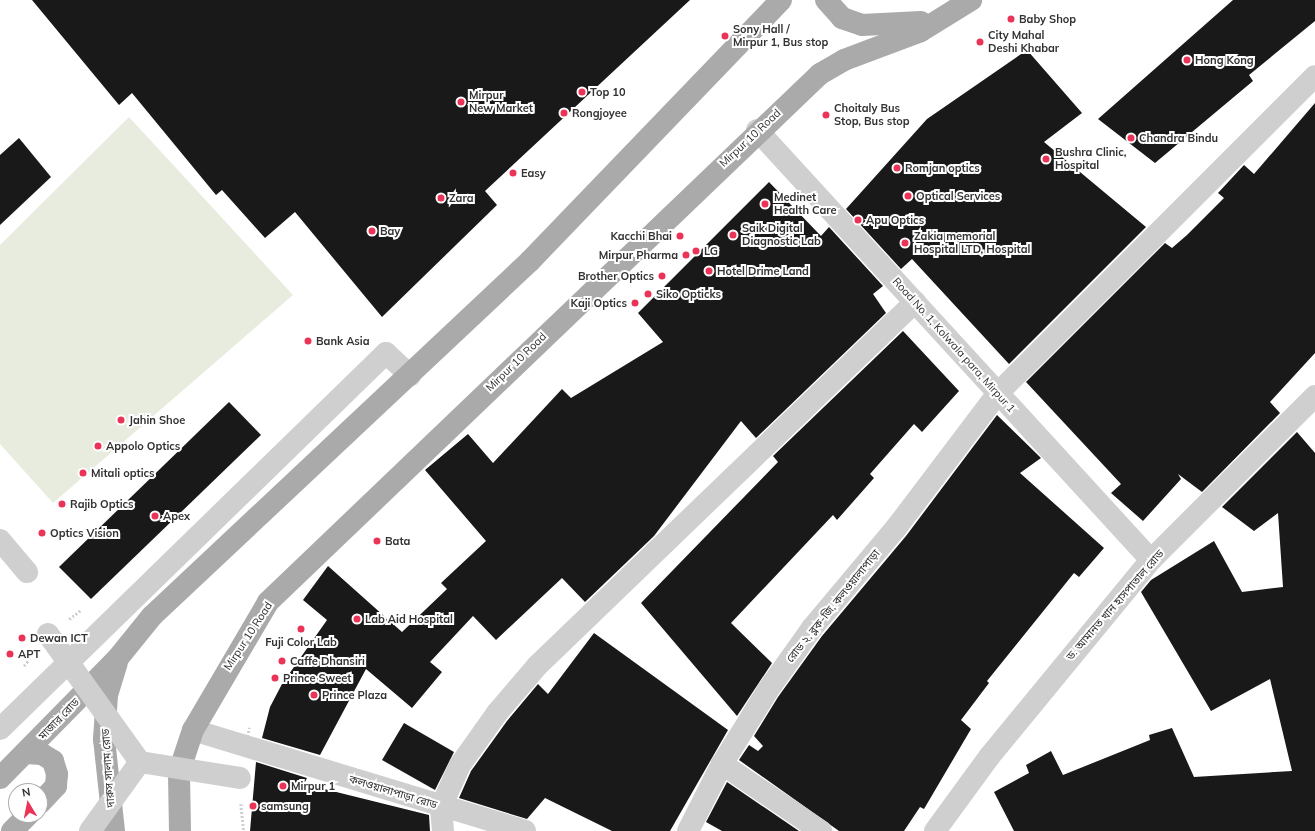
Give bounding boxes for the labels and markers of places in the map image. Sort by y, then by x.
place label: Baby Shop [1019,12,1076,26]
marker: Baby Shop [1006,14,1016,24]
place label: Sony Hall / Mirpur 1, Bus stop [733,23,828,49]
place label: City Mahal Deshi Khabar [988,29,1059,55]
marker: Sony Hall / Mirpur 1, Bus stop [720,31,730,41]
marker: City Mahal Deshi Khabar [975,37,985,47]
place label: Hong Kong [1195,53,1254,67]
marker: Hong Kong [1182,55,1192,65]
place label: Top 10 [590,85,625,99]
marker: Top 10 [577,87,587,97]
place label: Mirpur New Market [469,89,533,115]
marker: Mirpur New Market [456,97,466,107]
place label: Choitaly Bus Stop, Bus stop [834,102,910,128]
place label: Rongjoyee [572,106,627,120]
marker: Rongjoyee [559,108,569,118]
marker: Choitaly Bus Stop, Bus stop [821,110,831,120]
place label: Chandra Bindu [1139,131,1218,145]
marker: Chandra Bindu [1126,133,1136,143]
place label: Bushra Clinic, Hospital [1055,146,1127,172]
marker: Bushra Clinic, Hospital [1040,153,1052,165]
place label: Romjan optics [905,161,980,175]
marker: Romjan optics [892,163,902,173]
place label: Easy [521,166,546,180]
marker: Easy [508,168,518,178]
place label: Optical Services [916,189,1000,203]
place label: Zara [449,191,473,205]
place label: Medinet Health Care [774,191,836,217]
marker: Optical Services [903,191,913,201]
marker: Zara [436,193,446,203]
marker: Medinet Health Care [759,198,771,210]
place label: Apu Optics [866,213,924,227]
marker: Apu Optics [853,215,863,225]
place label: Saik Digital Diagnostic Lab [742,222,821,248]
place label: Bay [380,224,400,238]
marker: Bay [367,226,377,236]
place label: Kacchi Bhai [610,229,672,243]
marker: Saik Digital Diagnostic Lab [727,229,739,241]
place label: Zakia memorial Hospital LTD, Hospital [914,230,1030,256]
marker: Kacchi Bhai [675,231,685,241]
marker: Zakia memorial Hospital LTD, Hospital [899,237,911,249]
place label: LG [704,244,718,258]
marker: LG [691,246,701,256]
place label: Mirpur Pharma [599,248,678,262]
marker: Mirpur Pharma [681,250,691,260]
place label: Hotel Drime Land [717,264,809,278]
marker: Hotel Drime Land [704,266,714,276]
place label: Brother Optics [578,269,654,283]
marker: Brother Optics [657,271,667,281]
place label: Siko Opticks [656,287,721,301]
marker: Siko Opticks [643,289,653,299]
place label: Kaji Optics [571,296,627,310]
marker: Kaji Optics [630,298,640,308]
place label: Bank Asia [316,334,369,348]
marker: Bank Asia [303,336,313,346]
place label: Jahin Shoe [129,413,185,427]
marker: Jahin Shoe [116,415,126,425]
place label: Appolo Optics [106,439,180,453]
marker: Appolo Optics [93,441,103,451]
place label: Mitali optics [91,466,155,480]
marker: Mitali optics [78,468,88,478]
place label: Rajib Optics [70,497,134,511]
marker: Rajib Optics [57,499,67,509]
place label: Apex [163,509,190,523]
marker: Apex [150,511,160,521]
place label: Optics Vision [50,526,119,540]
marker: Optics Vision [37,528,47,538]
place label: Bata [385,534,410,548]
marker: Bata [372,536,382,546]
place label: Lab Aid Hospital [365,612,453,626]
marker: Lab Aid Hospital [352,614,362,624]
marker: Fuji Color Lab [296,624,306,634]
place label: Dewan ICT [30,631,88,645]
marker: Dewan ICT [17,633,27,643]
place label: Fuji Color Lab [265,635,337,649]
place label: APT [18,647,40,661]
marker: APT [5,649,15,659]
place label: Caffe Dhansiri [290,654,365,668]
marker: Caffe Dhansiri [277,656,287,666]
place label: Prince Sweet [283,671,351,685]
marker: Prince Sweet [270,673,280,683]
place label: Prince Plaza [322,688,387,702]
marker: Prince Plaza [309,690,319,700]
place label: Mirpur 1 [291,779,335,793]
marker: Mirpur 1 [278,781,288,791]
place label: samsung [261,799,309,813]
marker: samsung [248,801,258,811]

